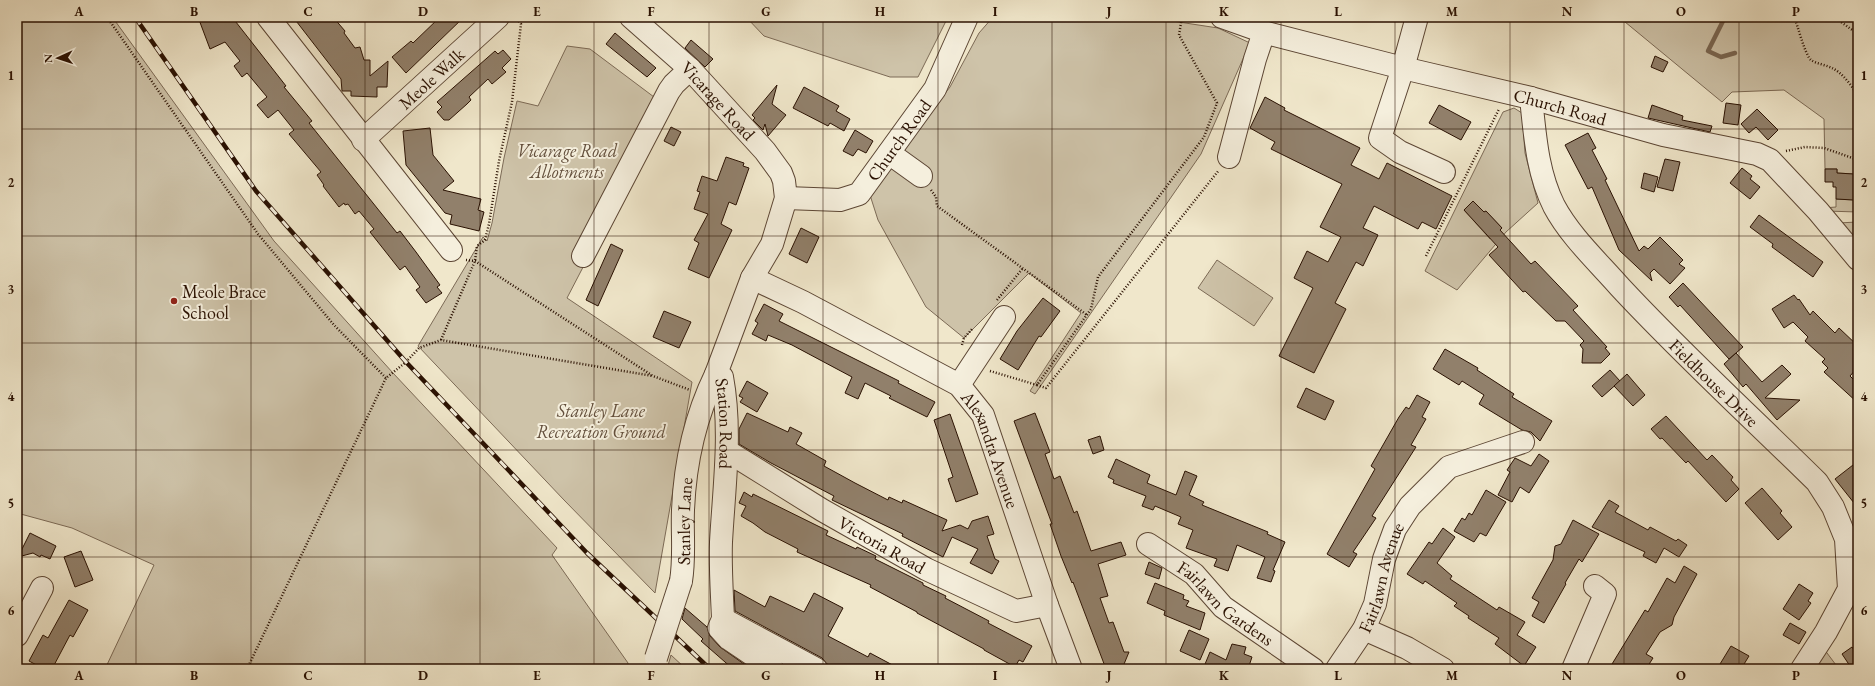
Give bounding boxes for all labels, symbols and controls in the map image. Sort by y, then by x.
text: A [73,3,84,20]
text: B [190,3,198,20]
text: C [303,3,313,20]
text: D [418,3,428,20]
text: E [533,3,541,20]
text: F [647,3,655,20]
text: G [761,3,771,20]
text: H [875,3,886,20]
text: I [993,3,998,20]
text: J [1105,3,1112,20]
text: K [1219,3,1230,20]
text: L [1334,3,1342,20]
text: M [1446,3,1458,20]
text: N [1562,3,1573,20]
text: O [1676,3,1686,20]
text: P [1792,3,1800,20]
north arrow [38,38,78,78]
street label: Meole Walk [393,42,469,114]
text: N [41,54,55,63]
street label: Vicarage Road [677,55,761,145]
text: 1 [8,67,15,84]
text: 1 [1861,67,1868,84]
street label: Church Road [1511,83,1610,130]
street label: Church Road [861,94,936,185]
park label: Vicarage Road Allotments [517,139,618,183]
text: 2 [8,174,15,191]
text: 2 [1861,174,1868,191]
place label: Meole Brace School [182,280,266,324]
text: 3 [8,281,15,298]
text: 3 [1861,281,1868,298]
marker: Meole Brace School [169,296,179,306]
street label: Fieldhouse Drive [1664,333,1764,431]
street label: Station Road [711,376,738,470]
street label: Alexandra Avenue [956,385,1025,511]
text: 4 [8,388,15,405]
text: 4 [1861,388,1868,405]
park label: Stanley Lane Recreation Ground [536,399,667,443]
street label: Stanley Lane [671,476,697,565]
text: 5 [8,495,14,512]
text: 5 [1861,495,1867,512]
street label: Victoria Road [834,510,931,579]
street label: Fairlawn Avenue [1352,517,1408,636]
street label: Fairlawn Gardens [1173,555,1279,650]
text: 6 [8,602,15,619]
text: 6 [1861,602,1868,619]
text: A [73,667,84,684]
text: B [190,667,198,684]
text: C [303,667,313,684]
text: D [418,667,428,684]
text: E [533,667,541,684]
text: F [647,667,655,684]
text: G [761,667,771,684]
text: H [875,667,886,684]
text: I [993,667,998,684]
text: J [1105,667,1112,684]
text: K [1219,667,1230,684]
text: L [1334,667,1342,684]
text: M [1446,667,1458,684]
text: N [1562,667,1573,684]
text: O [1676,667,1686,684]
text: P [1792,667,1800,684]

